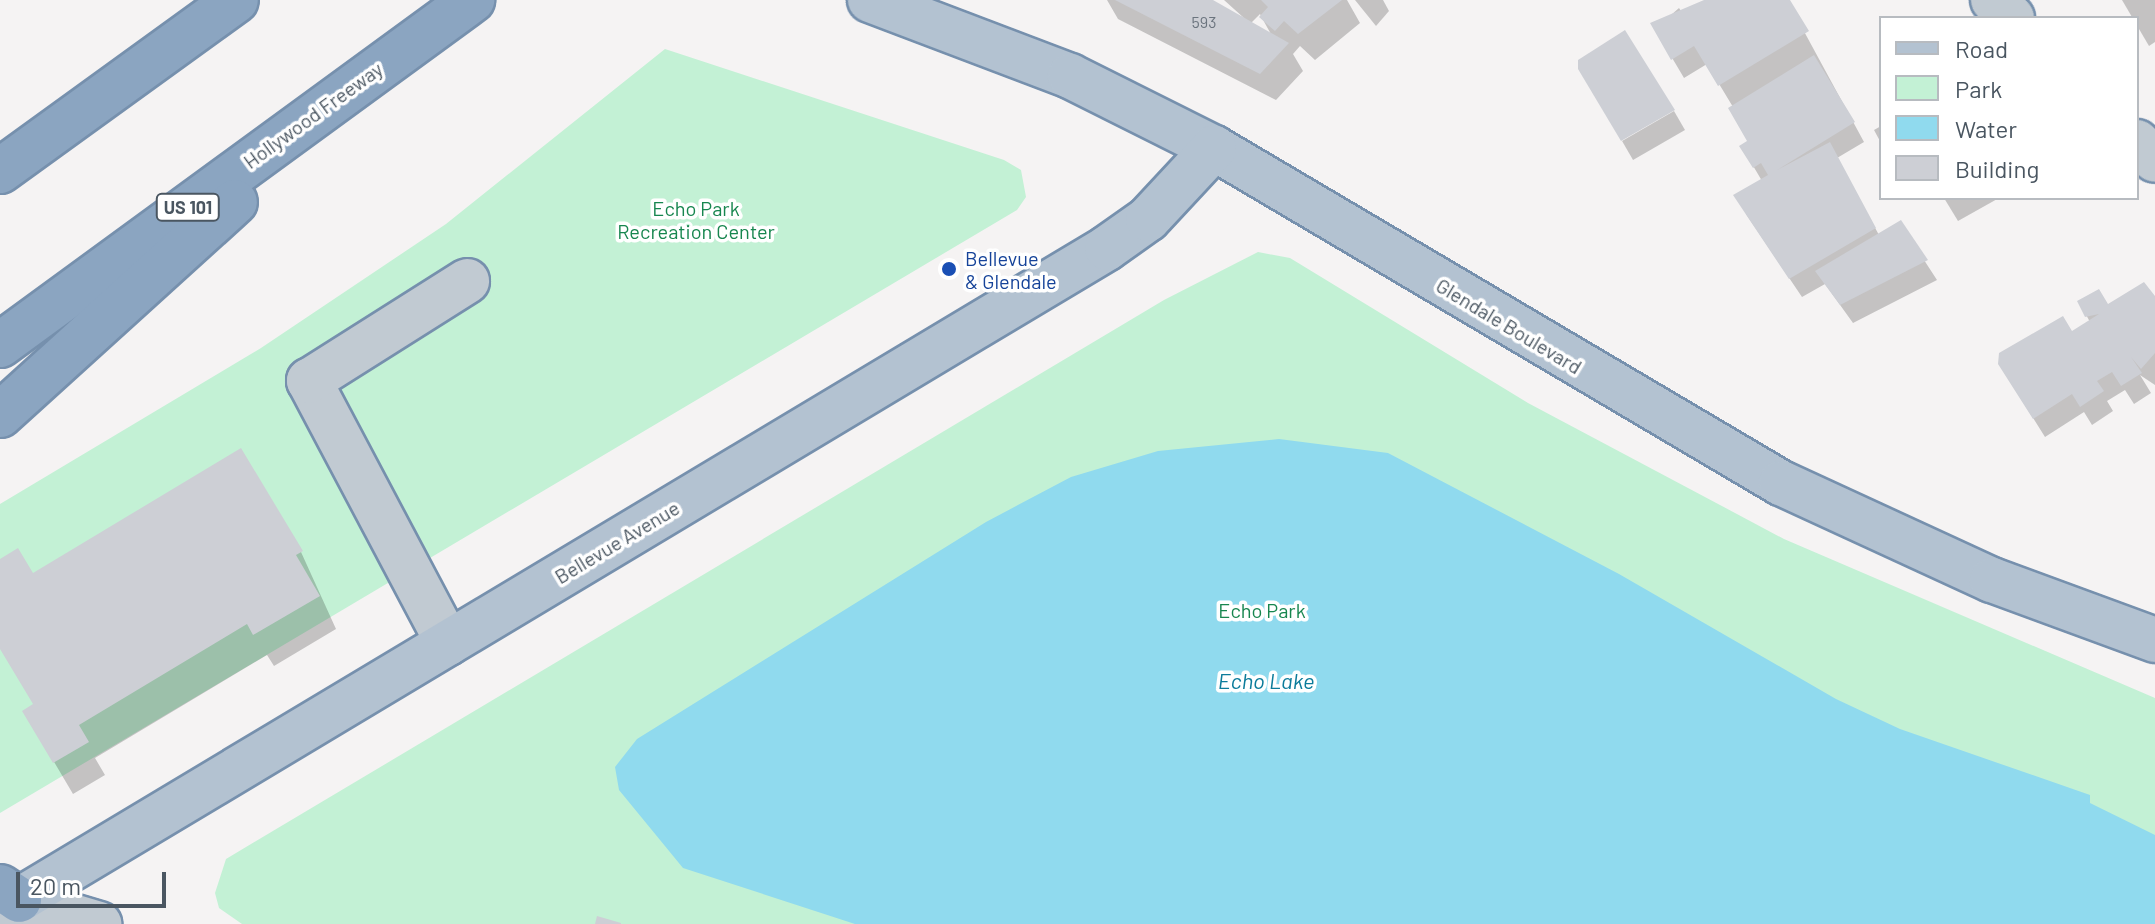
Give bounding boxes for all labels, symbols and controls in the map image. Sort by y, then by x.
house number: 593 [1192,12,1216,32]
legend [1879,16,2139,200]
text: Road [1955,34,2008,63]
street label: Hollywood Freeway [239,56,387,174]
text: Park [1955,74,2002,103]
text: Water [1955,114,2017,143]
text: Building [1955,154,2039,183]
road number: US 101 [154,193,222,221]
park label: Echo Park Recreation Center [617,197,775,244]
place label: Bellevue & Glendale [965,246,1057,293]
marker: Bellevue & Glendale [940,260,958,278]
street label: Glendale Boulevard [1432,273,1586,379]
street label: Bellevue Avenue [550,495,684,589]
park label: Echo Park [1218,598,1306,622]
water label: Echo Lake [1218,668,1314,694]
scale bar [20,856,170,906]
text: 20 m [30,871,81,900]

